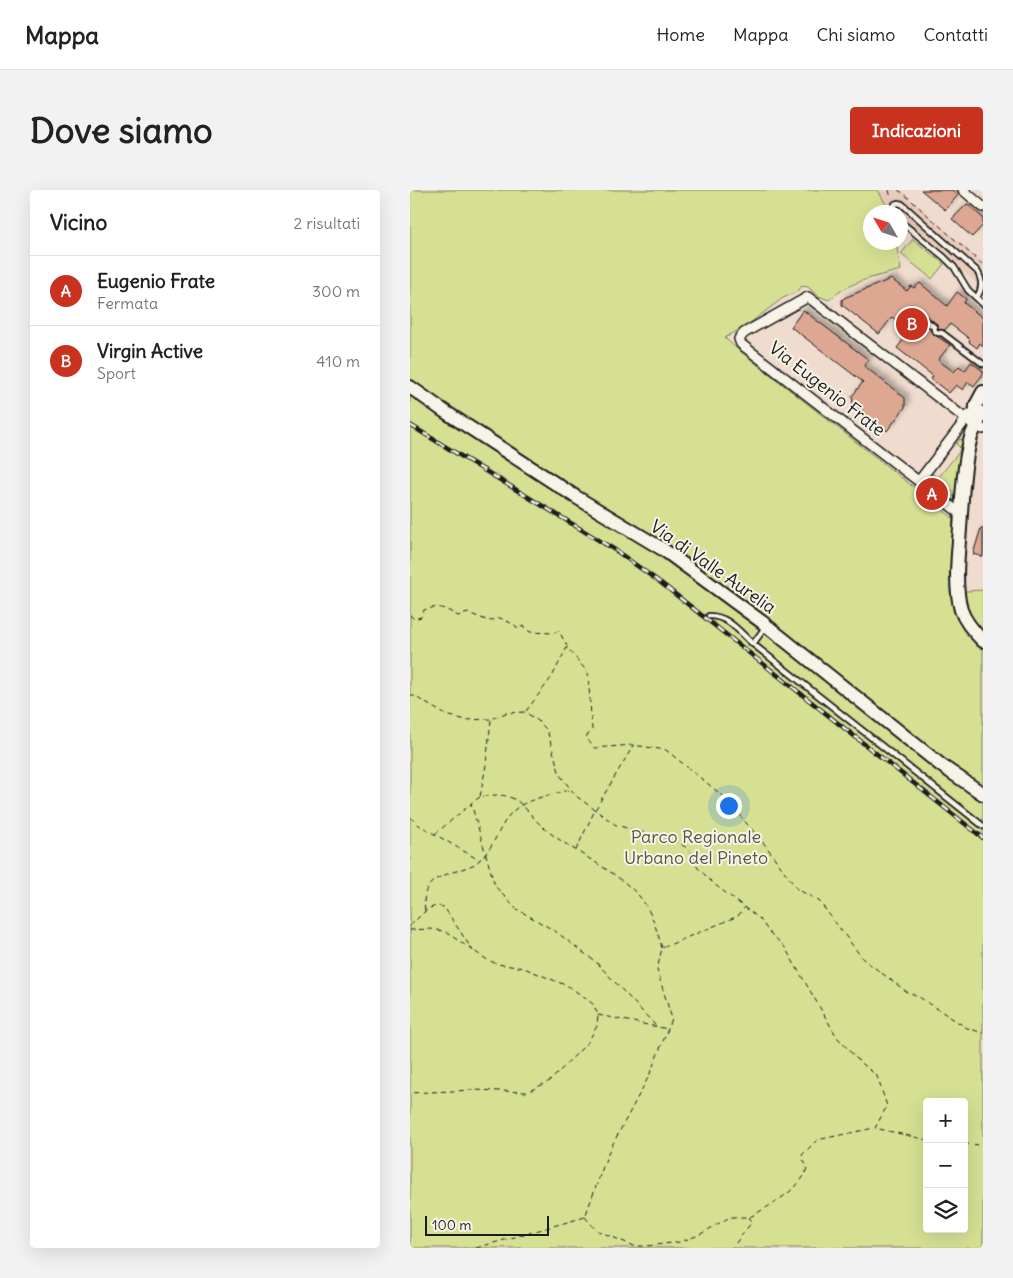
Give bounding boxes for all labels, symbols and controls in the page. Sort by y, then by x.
text: Mappa [25,20,99,50]
text: Home [656,23,705,46]
text: Mappa [733,23,788,46]
text: Chi siamo [816,23,895,46]
text: Contatti [923,23,988,46]
button: Indicazioni [850,107,983,154]
text: Dove siamo [30,108,213,152]
north arrow [863,205,908,250]
text: Vicino [50,209,107,236]
text: 2 risultati [294,213,360,233]
text: Eugenio Frate [97,269,215,293]
text: A [61,281,71,301]
text: 300 m [312,281,360,301]
text: Fermata [97,293,158,313]
pin: B [896,305,928,343]
street label: Via Eugenio Frate [764,336,890,441]
text: Virgin Active [97,339,203,363]
text: B [61,351,71,371]
text: 410 m [316,351,360,371]
text: Sport [97,363,136,383]
pin: A [916,475,948,513]
street label: Via di Valle Aurelia [646,515,781,619]
your location [716,793,742,819]
park label: Parco Regionale Urbano del Pineto [624,825,768,869]
map controls [923,1098,968,1233]
button: + [923,1098,968,1143]
button: − [923,1143,968,1188]
button: layers [923,1188,968,1233]
scale bar [425,1213,549,1236]
text: 100 m [432,1216,472,1234]

